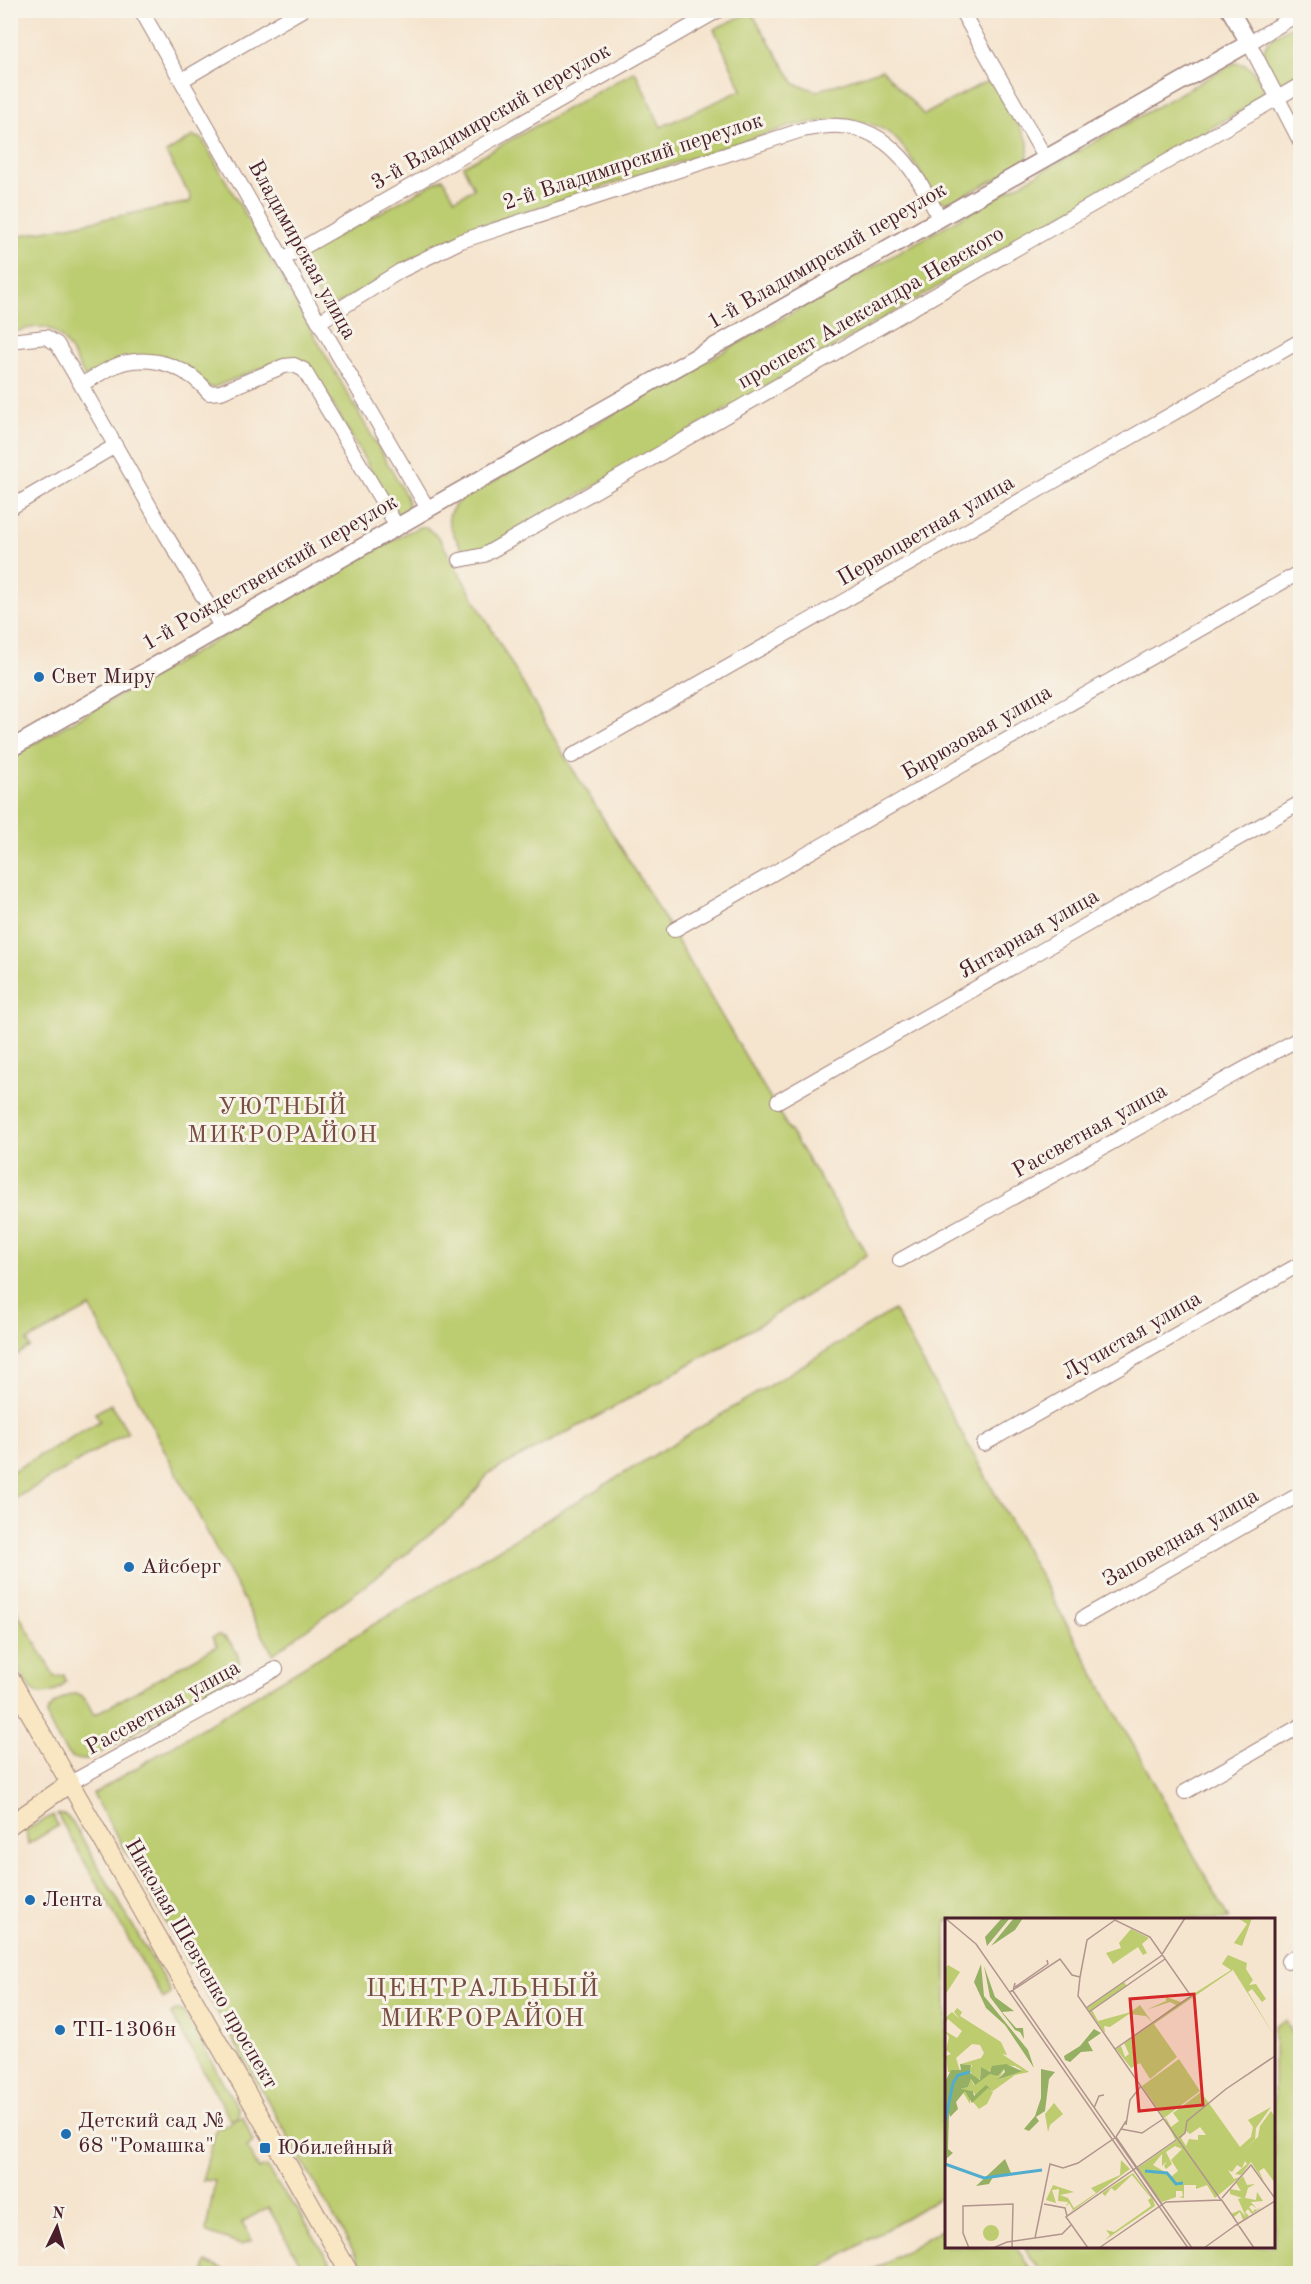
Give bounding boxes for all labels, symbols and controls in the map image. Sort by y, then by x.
street label: 3-й Владимирский переулок [368,39,614,195]
street label: 2-й Владимирский переулок [500,109,766,215]
street label: Владимирская улица [244,157,360,343]
street label: 1-й Владимирский переулок [704,178,950,334]
street label: проспект Александра Невского [734,223,1008,393]
street label: Первоцветная улица [834,471,1018,591]
street label: 1-й Рождественский переулок [139,491,401,655]
place label: Свет Миру [51,666,156,688]
marker: Свет Миру [32,670,46,684]
street label: Бирюзовая улица [898,681,1056,785]
street label: Янтарная улица [955,885,1103,983]
street label: Рассветная улица [1009,1079,1171,1183]
district label: УЮТНЫЙ МИКРОРАЙОН [187,1091,379,1148]
street label: Лучистая улица [1059,1287,1205,1385]
street label: Заповедная улица [1099,1484,1263,1591]
place label: Айсберг [141,1556,221,1578]
marker: Айсберг [122,1560,136,1574]
street label: Рассветная улица [82,1656,244,1760]
street label: Николая Шевченко проспект [120,1835,282,2093]
place label: Лента [42,1889,103,1911]
marker: Лента [23,1893,37,1907]
inset map [945,1918,1275,2248]
district label: ЦЕНТРАЛЬНЫЙ МИКРОРАЙОН [366,1971,600,2032]
place label: ТП-1306н [72,2019,176,2041]
marker: ТП-1306н [53,2023,67,2037]
place label: Детский сад № 68 "Ромашка" [78,2110,226,2157]
marker: Детский сад № 68 "Ромашка" [59,2127,73,2141]
place label: Юбилейный [277,2137,393,2159]
marker: Юбилейный [258,2141,272,2155]
north arrow [27,2197,87,2257]
text: N [51,2206,66,2223]

